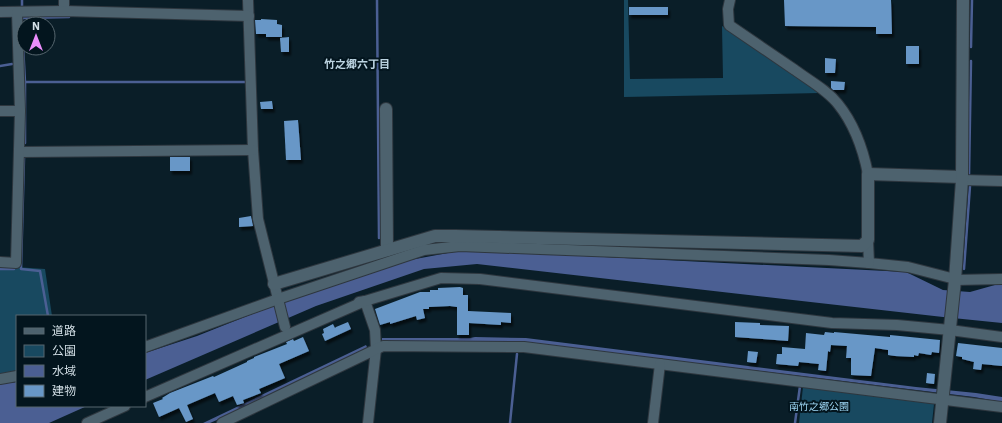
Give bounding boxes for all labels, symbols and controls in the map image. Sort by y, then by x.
north arrow [16,16,56,56]
text: N [32,19,40,33]
district label: 竹之郷六丁目 [324,57,390,71]
legend [16,315,146,407]
text: 道路 [52,323,76,338]
text: 公園 [52,343,76,358]
text: 水域 [52,363,76,378]
text: 建物 [52,383,76,398]
park label: 南竹之郷公園 [789,400,849,413]

